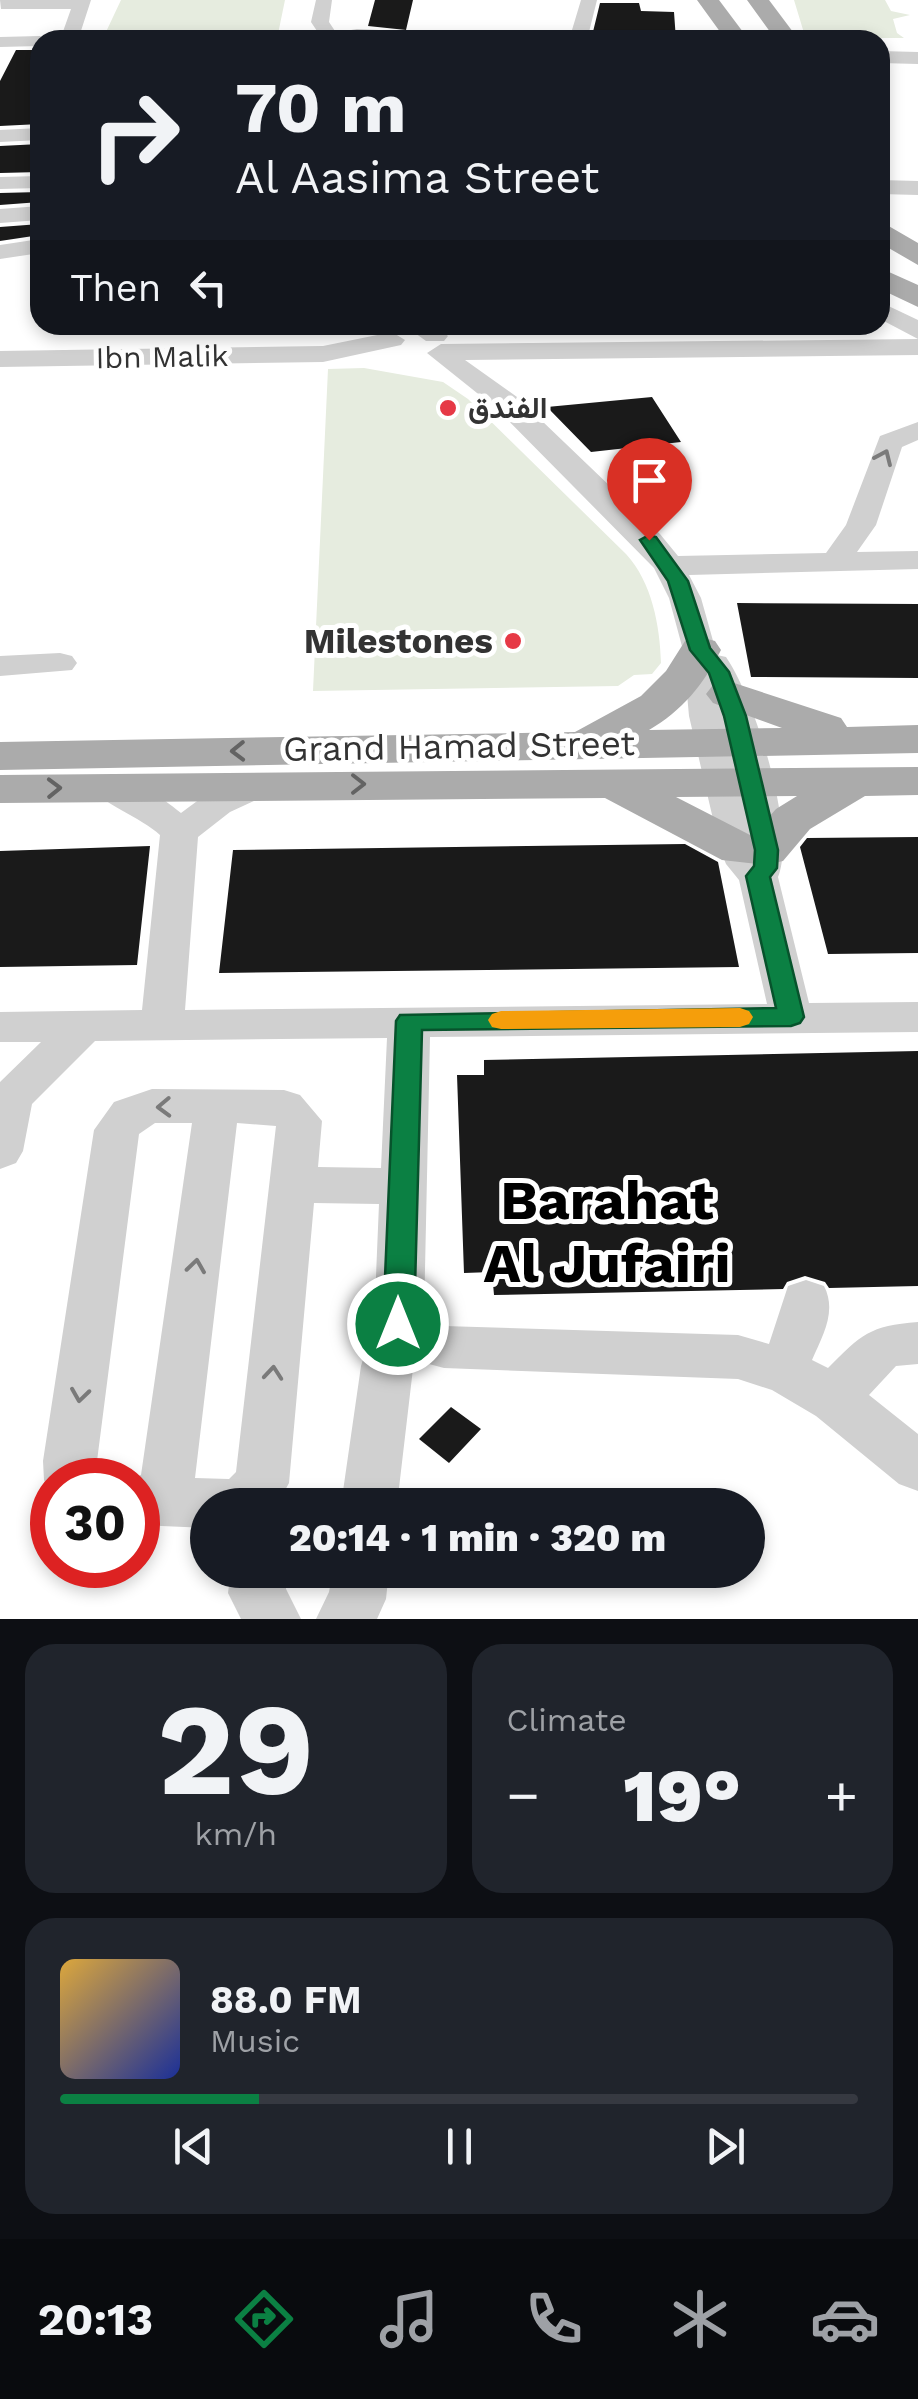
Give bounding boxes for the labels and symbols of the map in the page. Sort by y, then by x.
street label: Ibn Malik [95,338,229,375]
place label: الفندق [468,390,547,425]
marker: الفندق [437,397,459,419]
pin [607,438,692,541]
one-way arrow [872,449,892,467]
place label: Milestones [304,620,493,662]
marker: Milestones [502,630,524,652]
street label: Grand Hamad Street [283,722,636,770]
one-way arrow [230,740,246,761]
one-way arrow [350,773,366,795]
one-way arrow [48,777,63,799]
one-way arrow [156,1096,172,1117]
district label: Barahat Al Jufairi [484,1168,730,1295]
one-way arrow [185,1257,206,1273]
position arrow [346,1272,450,1376]
one-way arrow [262,1365,284,1381]
one-way arrow [70,1387,91,1404]
speed limit sign: 30 [30,1458,160,1588]

